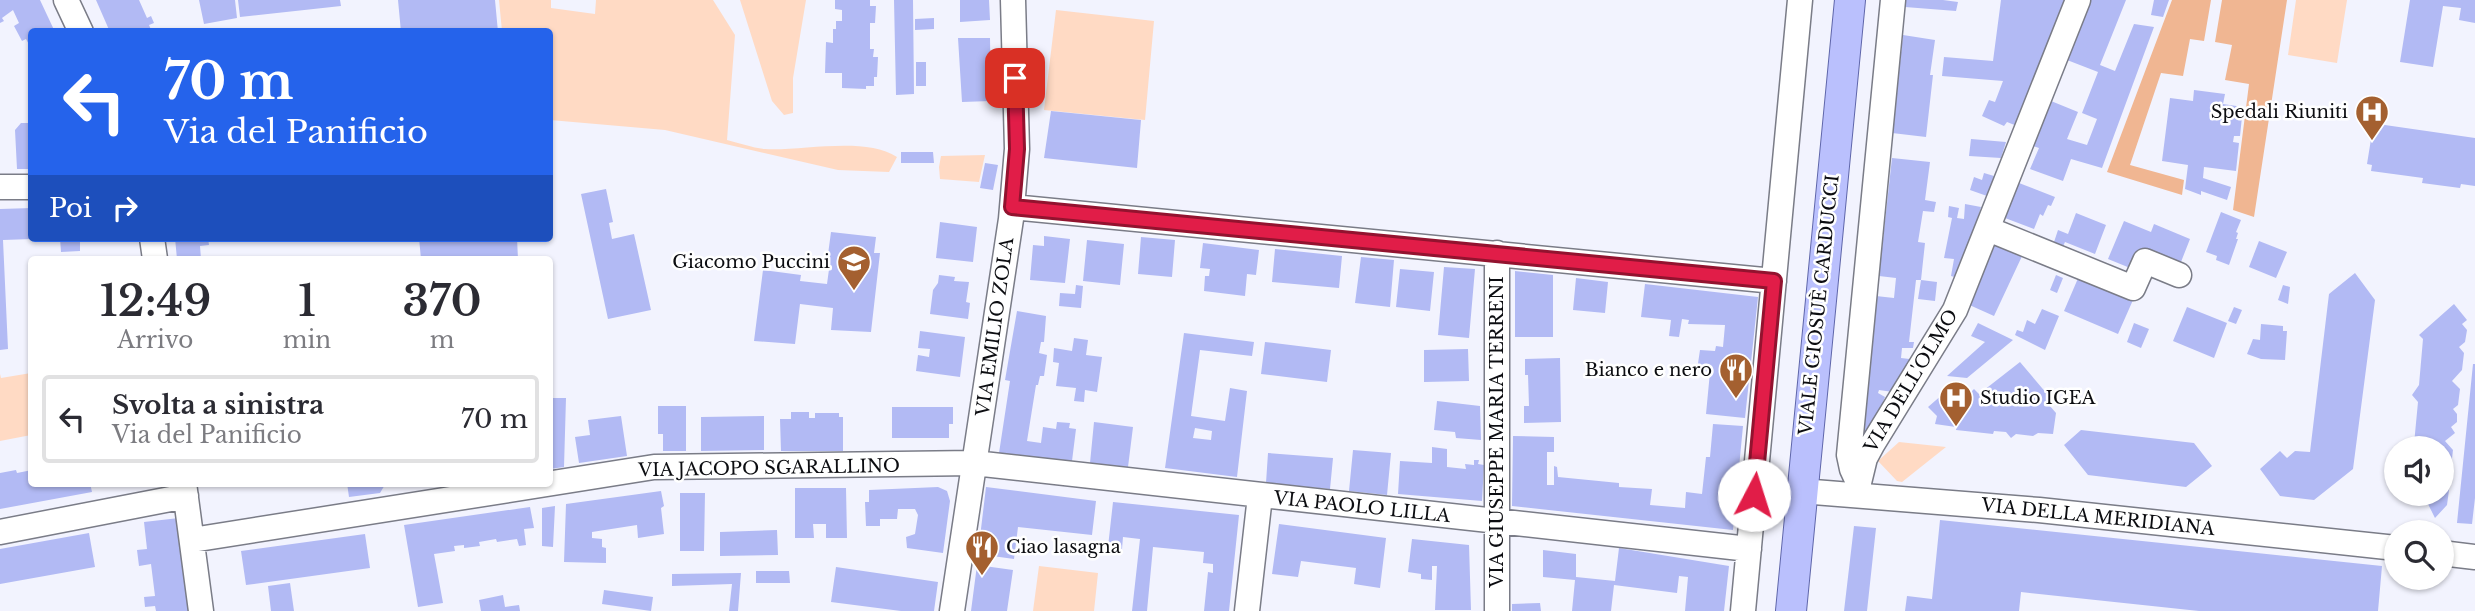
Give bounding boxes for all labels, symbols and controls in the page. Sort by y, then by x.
pin [985,48,1045,108]
text: 70 m [164,51,294,112]
icon: left [49,56,140,147]
icon: arrive [996,59,1034,97]
hospital icon: Spedali Riuniti [2353,93,2391,142]
place label: Spedali Riuniti [2211,101,2348,123]
text: Via del Panificio [164,112,428,152]
street label: VIALE GIOSUÈ CARDUCCI [1793,174,1844,437]
icon: right [106,189,144,227]
text: Poi [49,192,92,224]
street label: VIA EMILIO ZOLA [971,235,1019,419]
school or university icon: Giacomo Puccini [835,243,873,292]
place label: Giacomo Puccini [672,251,830,273]
text: 12:49 [99,275,211,327]
text: 1 [298,275,316,327]
text: 370 [402,275,482,327]
street label: VIA GIUSEPPE MARIA TERRENI [1486,276,1508,589]
street label: VIA DELL'OLMO [1859,305,1962,457]
text: Arrivo [117,326,193,354]
text: min [283,326,331,354]
text: m [430,326,454,354]
restaurant icon: Bianco e nero [1717,351,1755,400]
place label: Bianco e nero [1585,359,1712,381]
hospital icon: Studio IGEA [1937,379,1975,428]
place label: Studio IGEA [1980,387,2097,409]
text: Svolta a sinistra [112,389,324,421]
icon: left [53,400,91,438]
text: 70 m [461,403,528,435]
text: Via del Panificio [112,421,302,449]
map controls [2384,436,2454,590]
button: sound [2384,436,2454,506]
street label: VIA JACOPO SGARALLINO [637,455,900,481]
position arrow [1717,458,1791,532]
street label: VIA PAOLO LILLA [1272,487,1452,527]
street label: VIA DELLA MERIDIANA [1979,494,2217,540]
button: search [2384,520,2454,590]
restaurant icon: Ciao lasagna [963,528,1001,577]
place label: Ciao lasagna [1006,536,1121,558]

